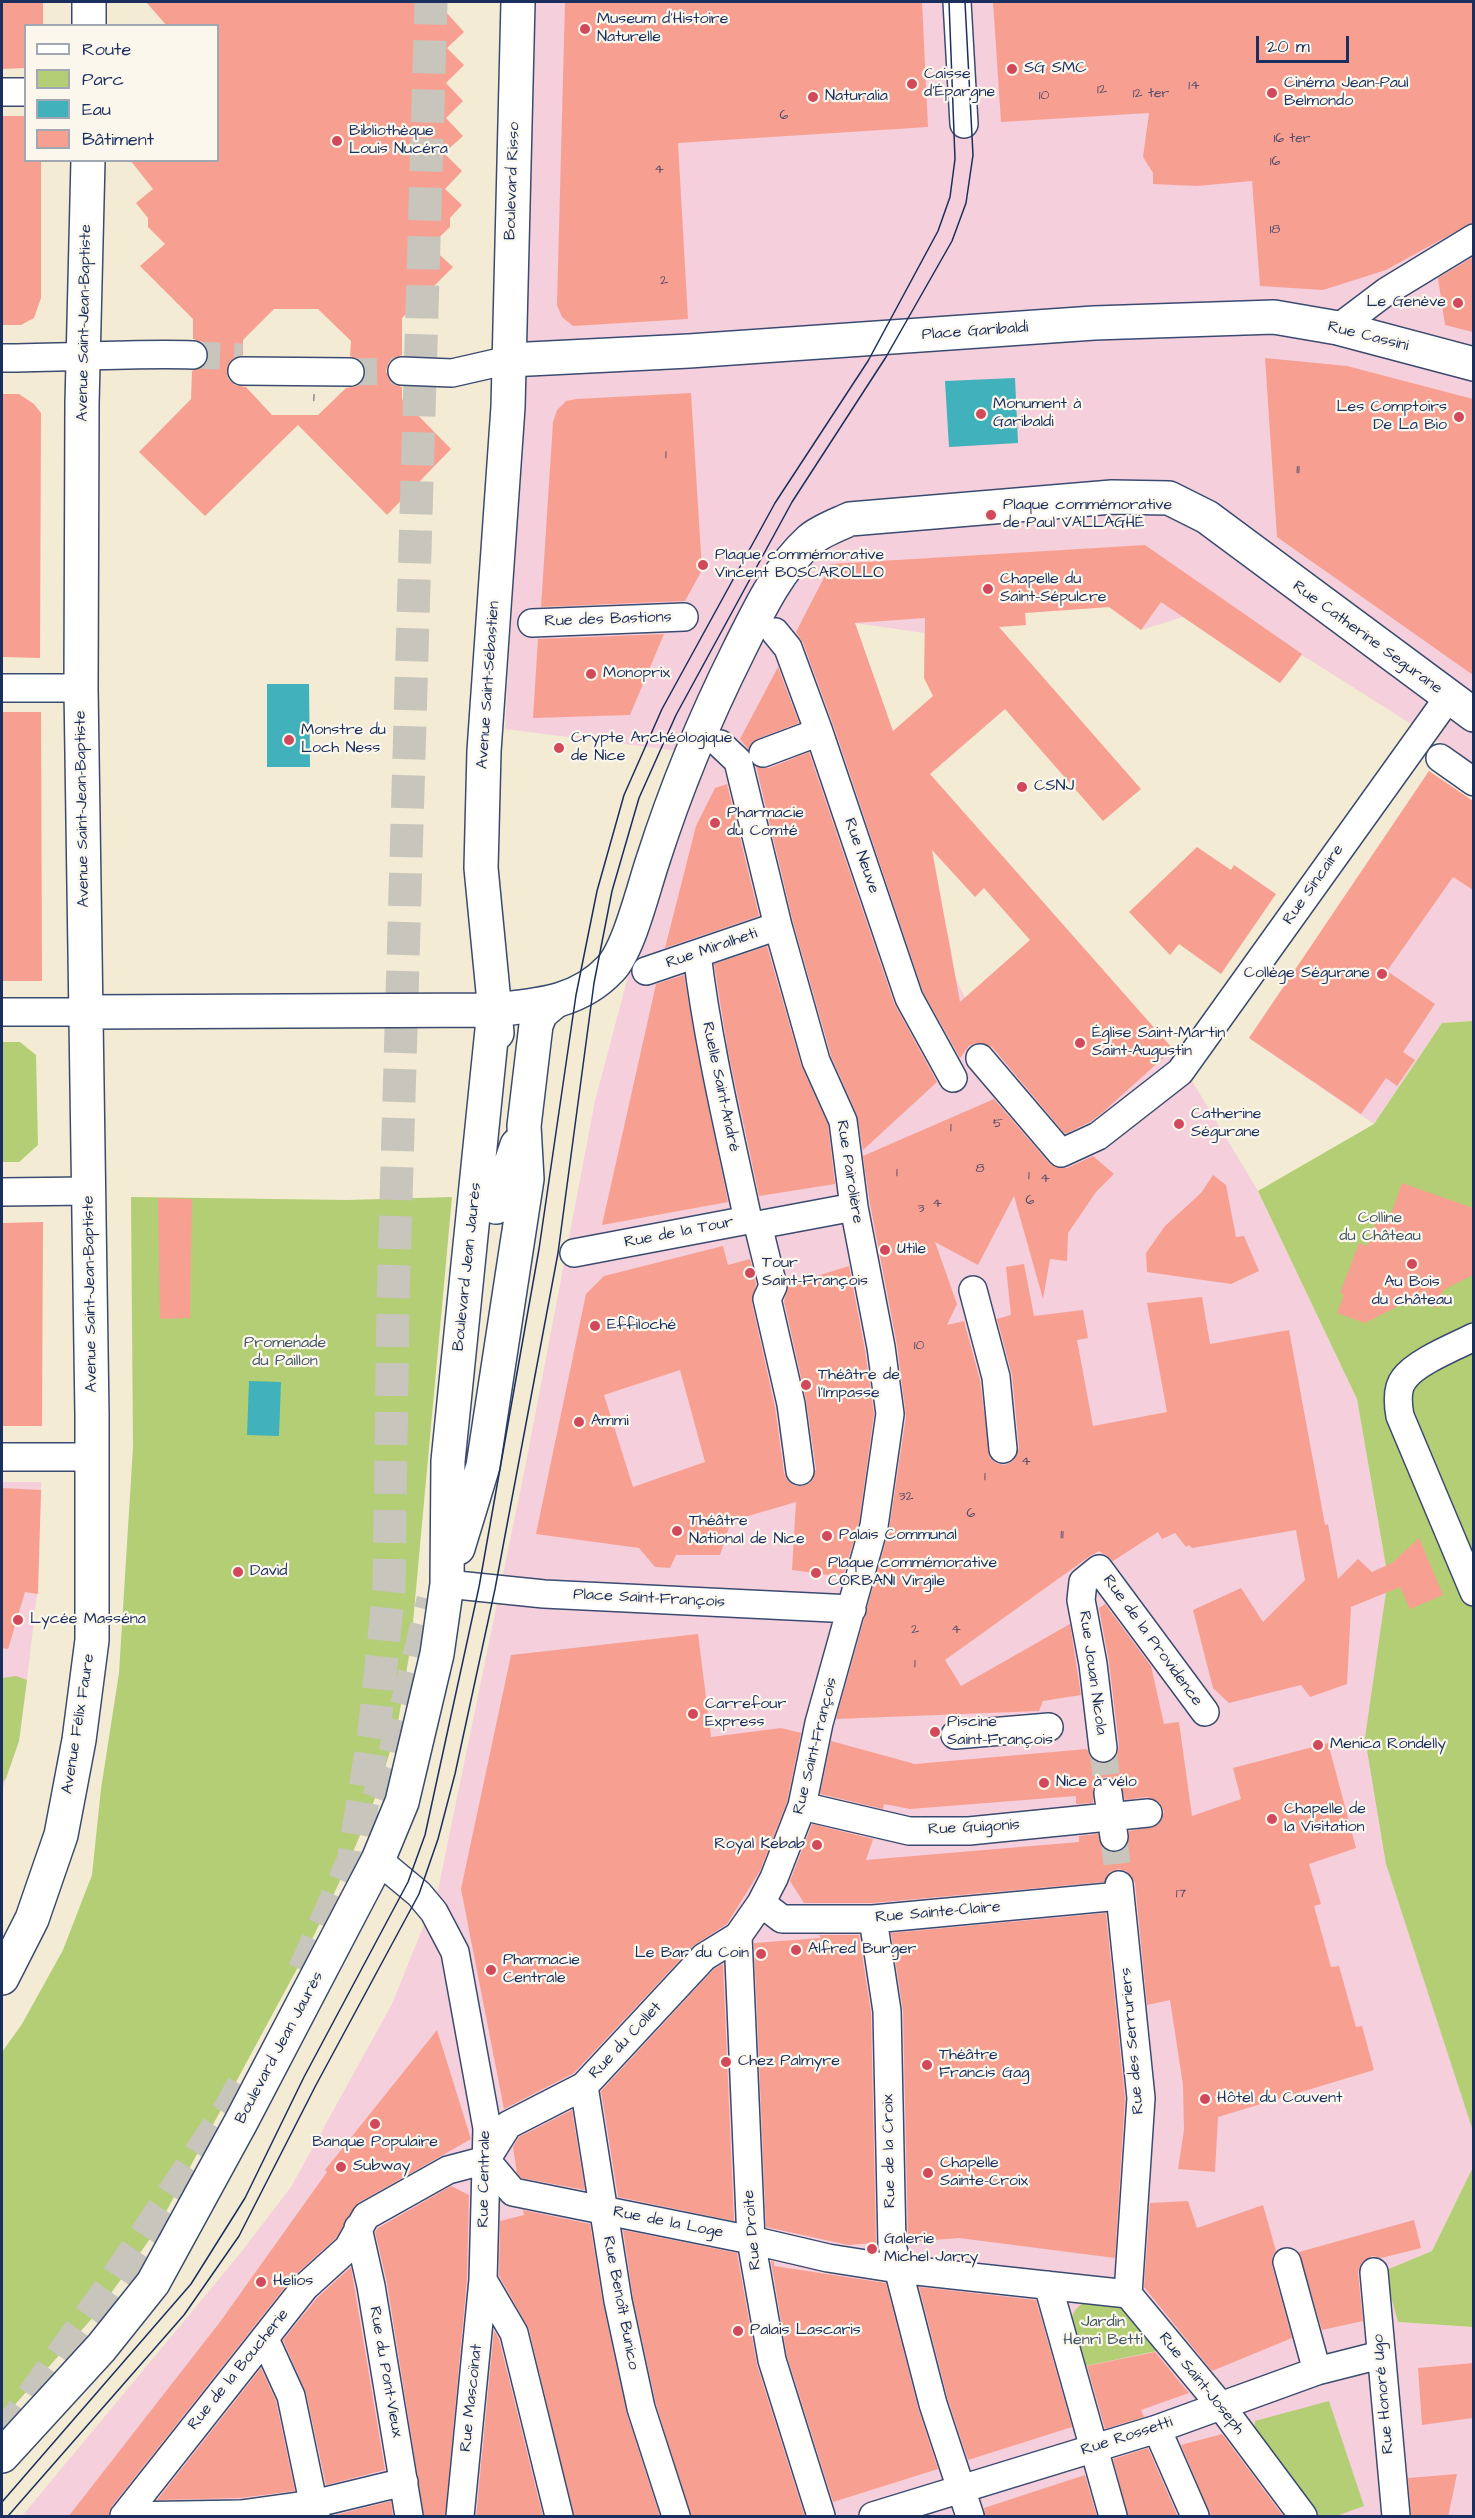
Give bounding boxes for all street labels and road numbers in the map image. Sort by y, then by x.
street label: Boulevard Risso [501,121,525,241]
street label: Avenue Saint-Jean-Baptiste [74,224,96,422]
street label: Rue Cassini [1325,318,1411,356]
street label: Place Garibaldi [921,319,1029,345]
street label: Rue Catherine Segurane [1288,577,1446,699]
street label: Avenue Saint-Sébastien [474,600,504,770]
street label: Rue des Bastions [544,608,672,632]
street label: Avenue Saint-Jean-Baptiste [72,710,94,908]
street label: Rue Neuve [839,816,883,896]
street label: Rue Sincaire [1279,841,1349,929]
street label: Rue Miralheti [664,924,760,974]
street label: Ruelle Saint-André [697,1020,743,1154]
street label: Rue Pairolière [831,1119,867,1225]
street label: Boulevard Jean Jaurès [450,1182,486,1352]
street label: Avenue Saint-Jean-Baptiste [80,1195,102,1393]
street label: Rue de la Tour [623,1213,735,1253]
street label: Rue de la Providence [1098,1572,1206,1710]
street label: Place Saint-François [573,1585,725,1613]
street label: Rue Jouan Nicola [1074,1610,1110,1736]
street label: Avenue Félix Faure [58,1652,100,1796]
street label: Rue Saint-François [790,1676,842,1816]
street label: Rue Guigonis [928,1816,1020,1840]
street label: Rue Sainte-Claire [875,1898,1001,1928]
street label: Rue des Serruriers [1117,1967,1149,2115]
street label: Boulevard Jean Jaurès [232,1969,328,2127]
street label: Rue du Collet [586,1999,666,2083]
street label: Rue de la Croix [879,2094,901,2208]
street label: Rue Centrale [475,2130,495,2228]
street label: Rue Droite [740,2189,766,2271]
street label: Rue de la Loge [611,2203,725,2243]
street label: Rue Benoît Bunico [598,2234,642,2372]
street label: Rue du Pont-Vieux [364,2305,406,2439]
street label: Rue de la Boucherie [184,2306,294,2434]
street label: Rue Saint-Joseph [1154,2329,1248,2439]
street label: Rue Honoré Ugo [1369,2333,1399,2455]
street label: Rue Mascoïnat [457,2343,487,2453]
street label: Rue Rossetti [1079,2413,1175,2461]

